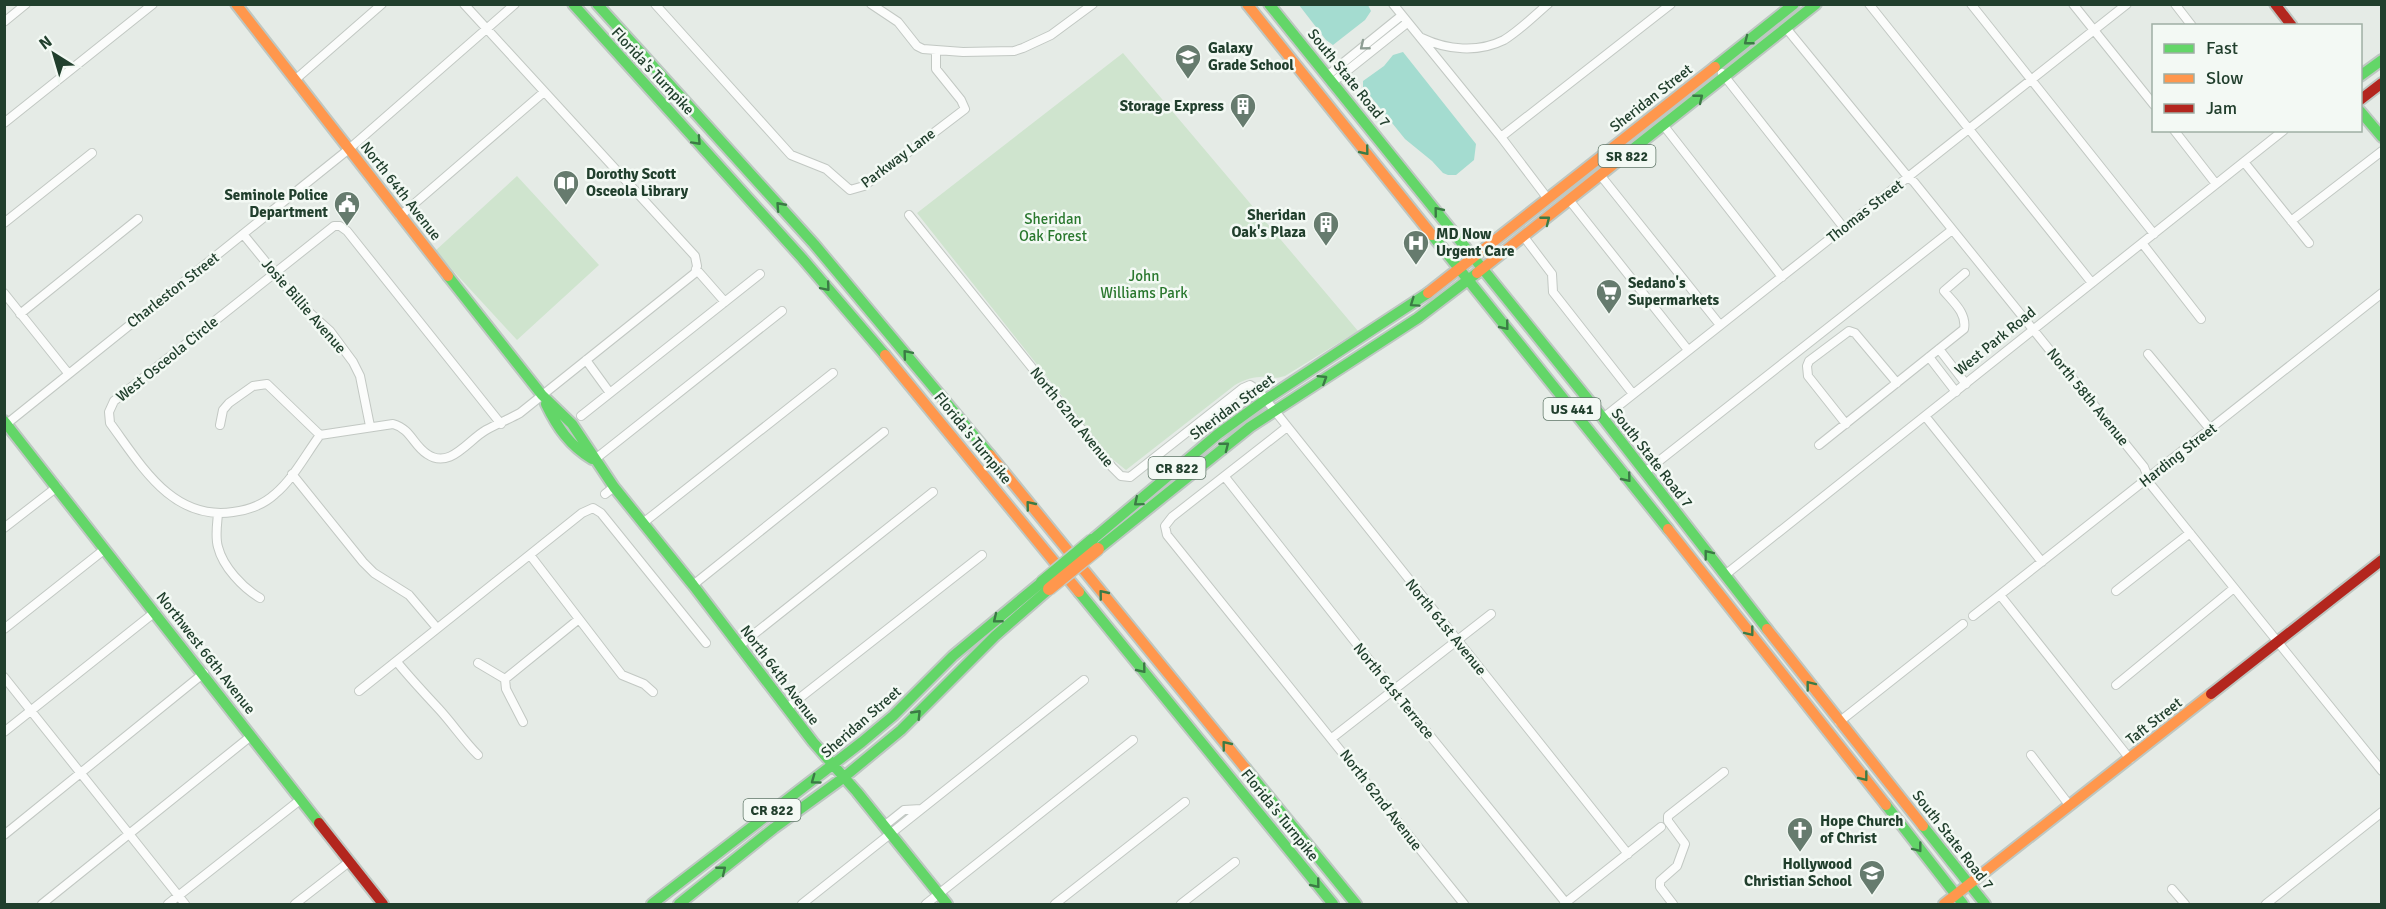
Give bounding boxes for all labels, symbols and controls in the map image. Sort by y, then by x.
north arrow [24,24,84,84]
street label: Florida's Turnpike [608,24,698,118]
legend [2152,24,2362,132]
street label: South State Road 7 [1304,25,1394,131]
text: N [35,31,56,54]
one-way arrow [1744,33,1755,44]
text: Fast [2206,37,2238,59]
one-way arrow [1360,38,1371,49]
place label: Galaxy Grade School [1208,39,1294,74]
school or university icon: Galaxy Grade School [1173,42,1203,80]
street label: Sheridan Street [1606,60,1696,136]
text: Slow [2206,67,2243,89]
building icon: Storage Express [1228,91,1258,129]
one-way arrow [1692,95,1703,106]
place label: Storage Express [1120,97,1224,115]
text: Jam [2206,97,2237,119]
street label: Parkway Lane [857,124,939,192]
one-way arrow [690,134,701,144]
street label: North 64th Avenue [357,138,445,244]
one-way arrow [1358,144,1369,155]
road number: SR 822 [1598,145,1656,167]
place label: Dorothy Scott Osceola Library [586,165,689,200]
library icon: Dorothy Scott Osceola Library [551,168,581,206]
street label: Thomas Street [1823,176,1907,246]
place label: Seminole Police Department [225,186,328,221]
public building icon: Seminole Police Department [332,189,362,227]
one-way arrow [776,202,787,212]
place label: Sheridan Oak's Plaza [1232,206,1306,241]
one-way arrow [1434,207,1445,218]
building icon: Sheridan Oak's Plaza [1311,209,1341,247]
park label: Sheridan Oak Forest [1019,210,1087,245]
one-way arrow [1540,216,1551,227]
place label: MD Now Urgent Care [1436,225,1515,260]
hospital icon: MD Now Urgent Care [1401,228,1431,266]
street label: Charleston Street [123,248,223,332]
street label: Josie Billie Avenue [258,255,350,357]
park label: John Williams Park [1100,267,1188,302]
place label: Sedano's Supermarkets [1628,274,1720,309]
supermarket icon: Sedano's Supermarkets [1594,277,1624,315]
one-way arrow [819,280,830,291]
one-way arrow [1410,296,1421,307]
street label: West Park Road [1951,303,2039,379]
street label: West Osceola Circle [112,312,222,406]
one-way arrow [1498,319,1509,330]
street label: North 58th Avenue [2043,345,2133,449]
one-way arrow [903,350,914,361]
street label: North 62nd Avenue [1026,364,1118,470]
street label: Sheridan Street [1186,370,1278,444]
one-way arrow [1316,376,1327,387]
street label: Florida's Turnpike [930,388,1016,488]
road number: US 441 [1544,398,1600,420]
street label: South State Road 7 [1608,405,1696,511]
street label: Harding Street [2136,419,2220,491]
one-way arrow [1218,442,1229,453]
road number: CR 822 [1148,457,1206,479]
one-way arrow [1620,471,1631,482]
one-way arrow [1134,495,1145,506]
one-way arrow [1026,500,1037,511]
one-way arrow [1705,550,1716,561]
street label: North 61st Avenue [1402,575,1490,679]
street label: Northwest 66th Avenue [153,588,259,718]
one-way arrow [1099,590,1110,601]
one-way arrow [993,611,1004,622]
street label: North 64th Avenue [737,622,823,728]
one-way arrow [1743,625,1754,636]
street label: North 61st Terrace [1350,639,1438,743]
one-way arrow [1134,663,1145,674]
one-way arrow [1807,681,1818,692]
street label: Sheridan Street [817,682,905,762]
street label: Taft Street [2122,694,2186,748]
one-way arrow [910,710,921,721]
one-way arrow [1223,741,1234,752]
street label: North 62nd Avenue [1336,746,1426,854]
street label: Florida's Turnpike [1237,765,1323,865]
one-way arrow [1856,770,1867,781]
one-way arrow [810,772,821,783]
street label: South State Road 7 [1909,787,1997,893]
road number: CR 822 [744,799,800,821]
place label: Hope Church of Christ [1820,812,1903,847]
church icon: Hope Church of Christ [1785,815,1815,853]
one-way arrow [1911,841,1922,852]
place label: Hollywood Christian School [1744,855,1852,890]
school or university icon: Hollywood Christian School [1857,858,1887,896]
one-way arrow [715,866,726,877]
one-way arrow [1309,877,1320,888]

